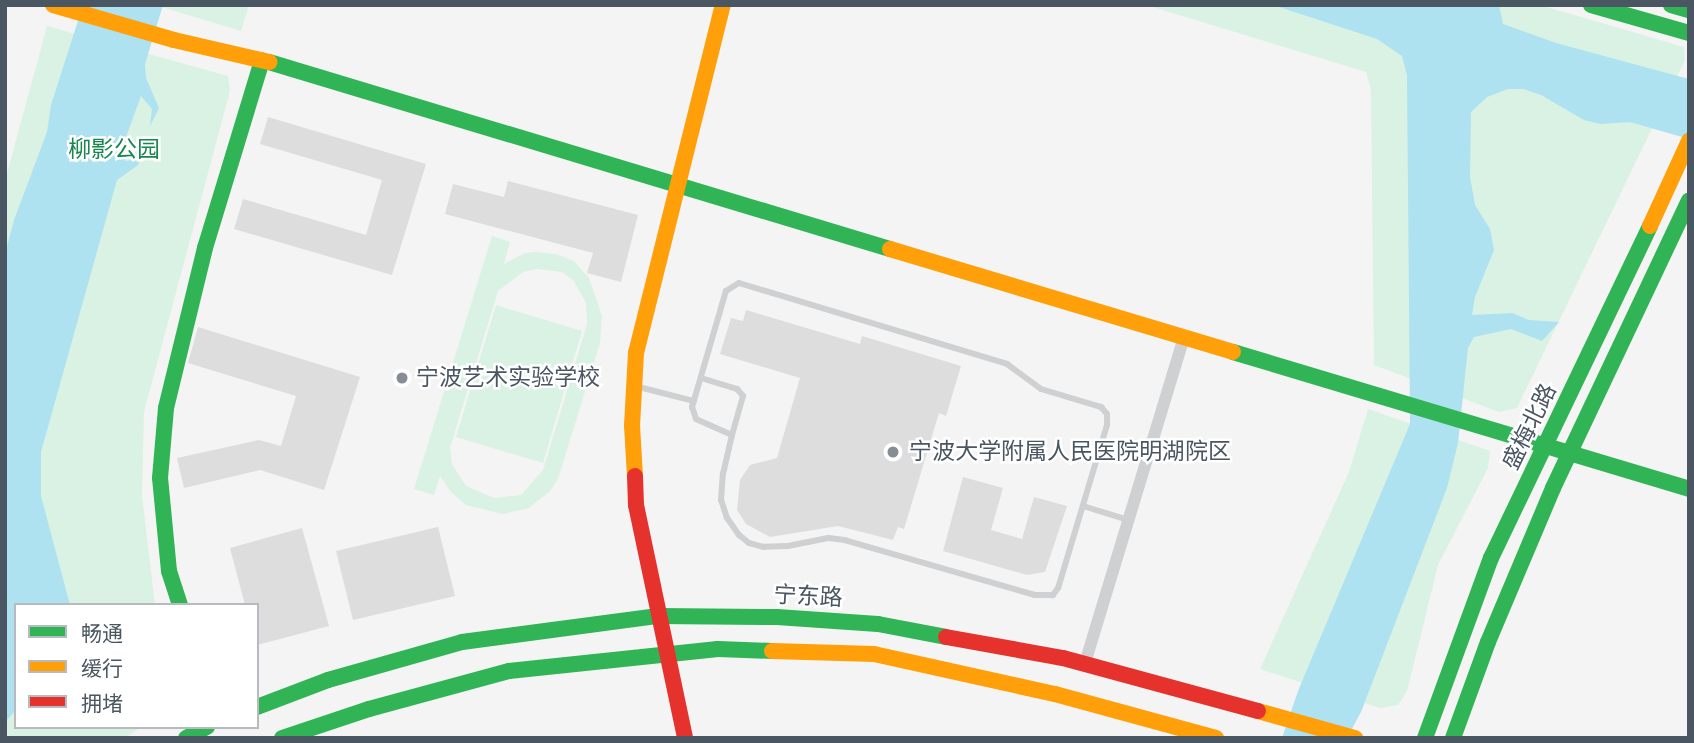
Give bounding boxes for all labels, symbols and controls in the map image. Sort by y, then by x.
park label: 柳影公园 [68,136,160,164]
place label: 宁波艺术实验学校 [416,364,600,392]
marker: 宁波艺术实验学校 [394,370,410,386]
street label: 盛梅北路 [1497,380,1563,474]
place label: 宁波大学附属人民医院明湖院区 [909,438,1231,466]
marker: 宁波大学附属人民医院明湖院区 [883,442,903,462]
street label: 宁东路 [773,581,843,613]
legend [14,603,259,729]
text: 畅通 [81,622,123,646]
text: 缓行 [81,657,123,681]
text: 拥堵 [81,692,123,716]

